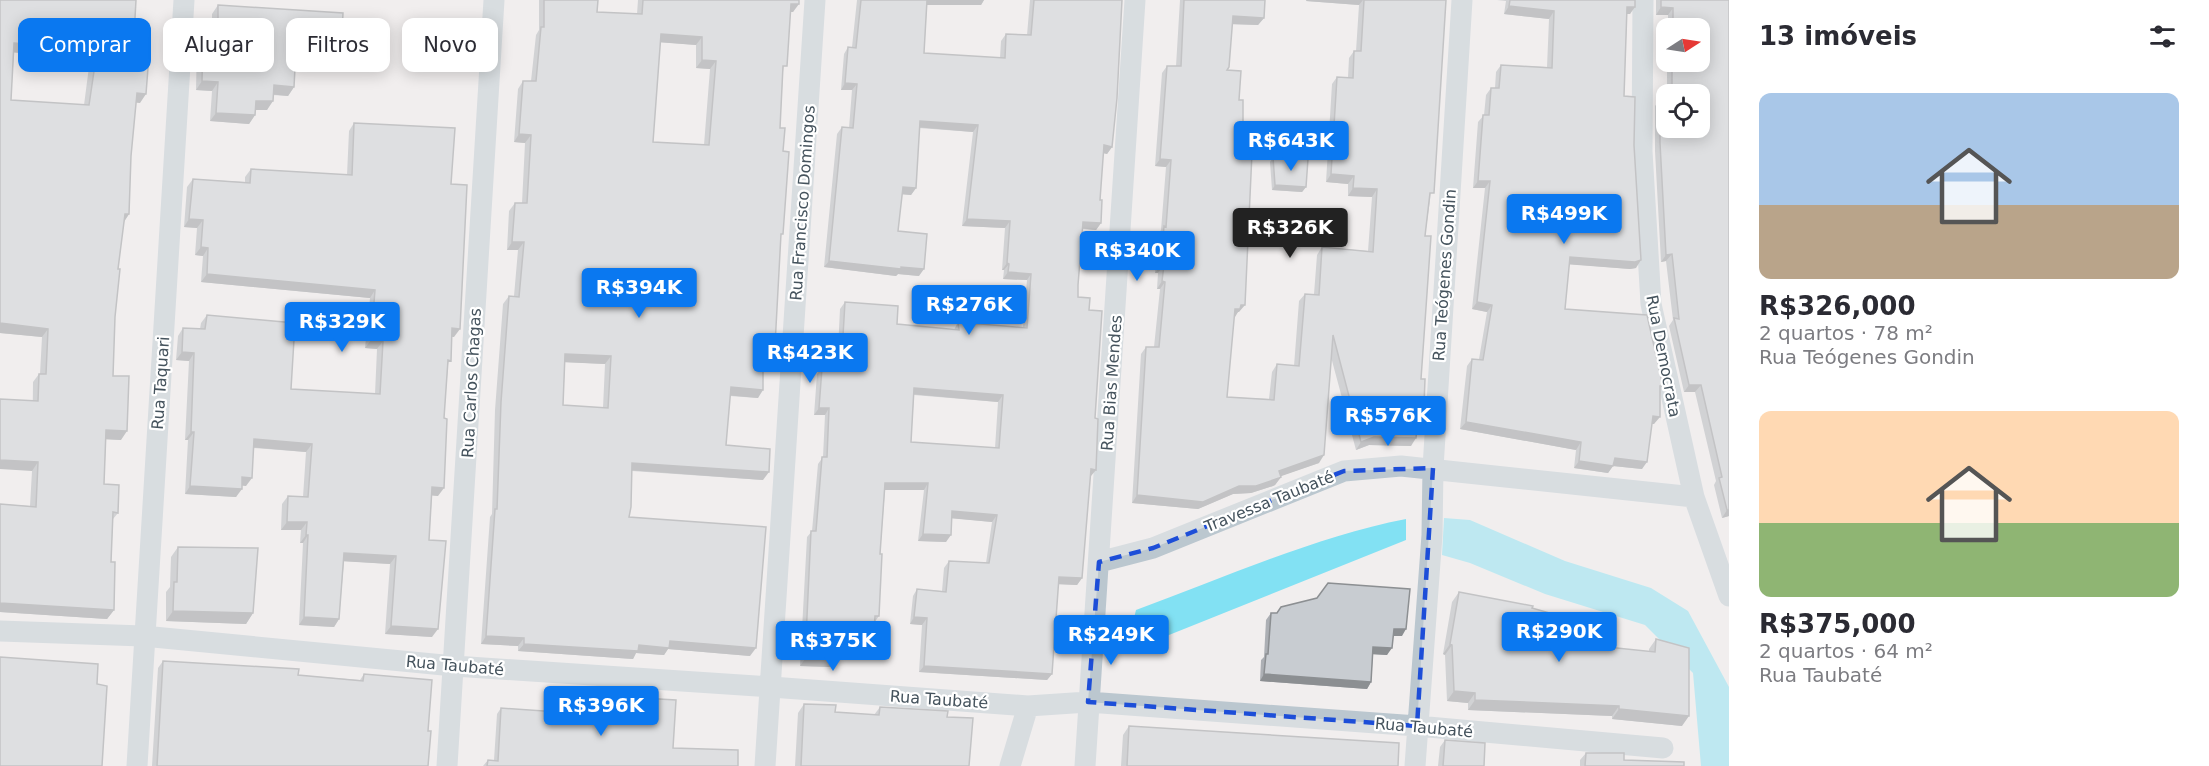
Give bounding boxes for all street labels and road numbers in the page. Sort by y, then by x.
street label: Rua Francisco Domingos [786,105,819,301]
street label: Rua Teógenes Gondin [1429,188,1460,362]
street label: Rua Democrata [1642,293,1685,419]
street label: Rua Carlos Chagas [458,308,485,458]
street label: Rua Bias Mendes [1097,314,1126,452]
street label: Rua Taquari [148,336,173,430]
street label: Travessa Taubaté [1201,467,1337,536]
street label: Rua Taubaté [405,652,505,679]
street label: Rua Taubaté [889,687,989,712]
street label: Rua Taubaté [1374,714,1474,741]

